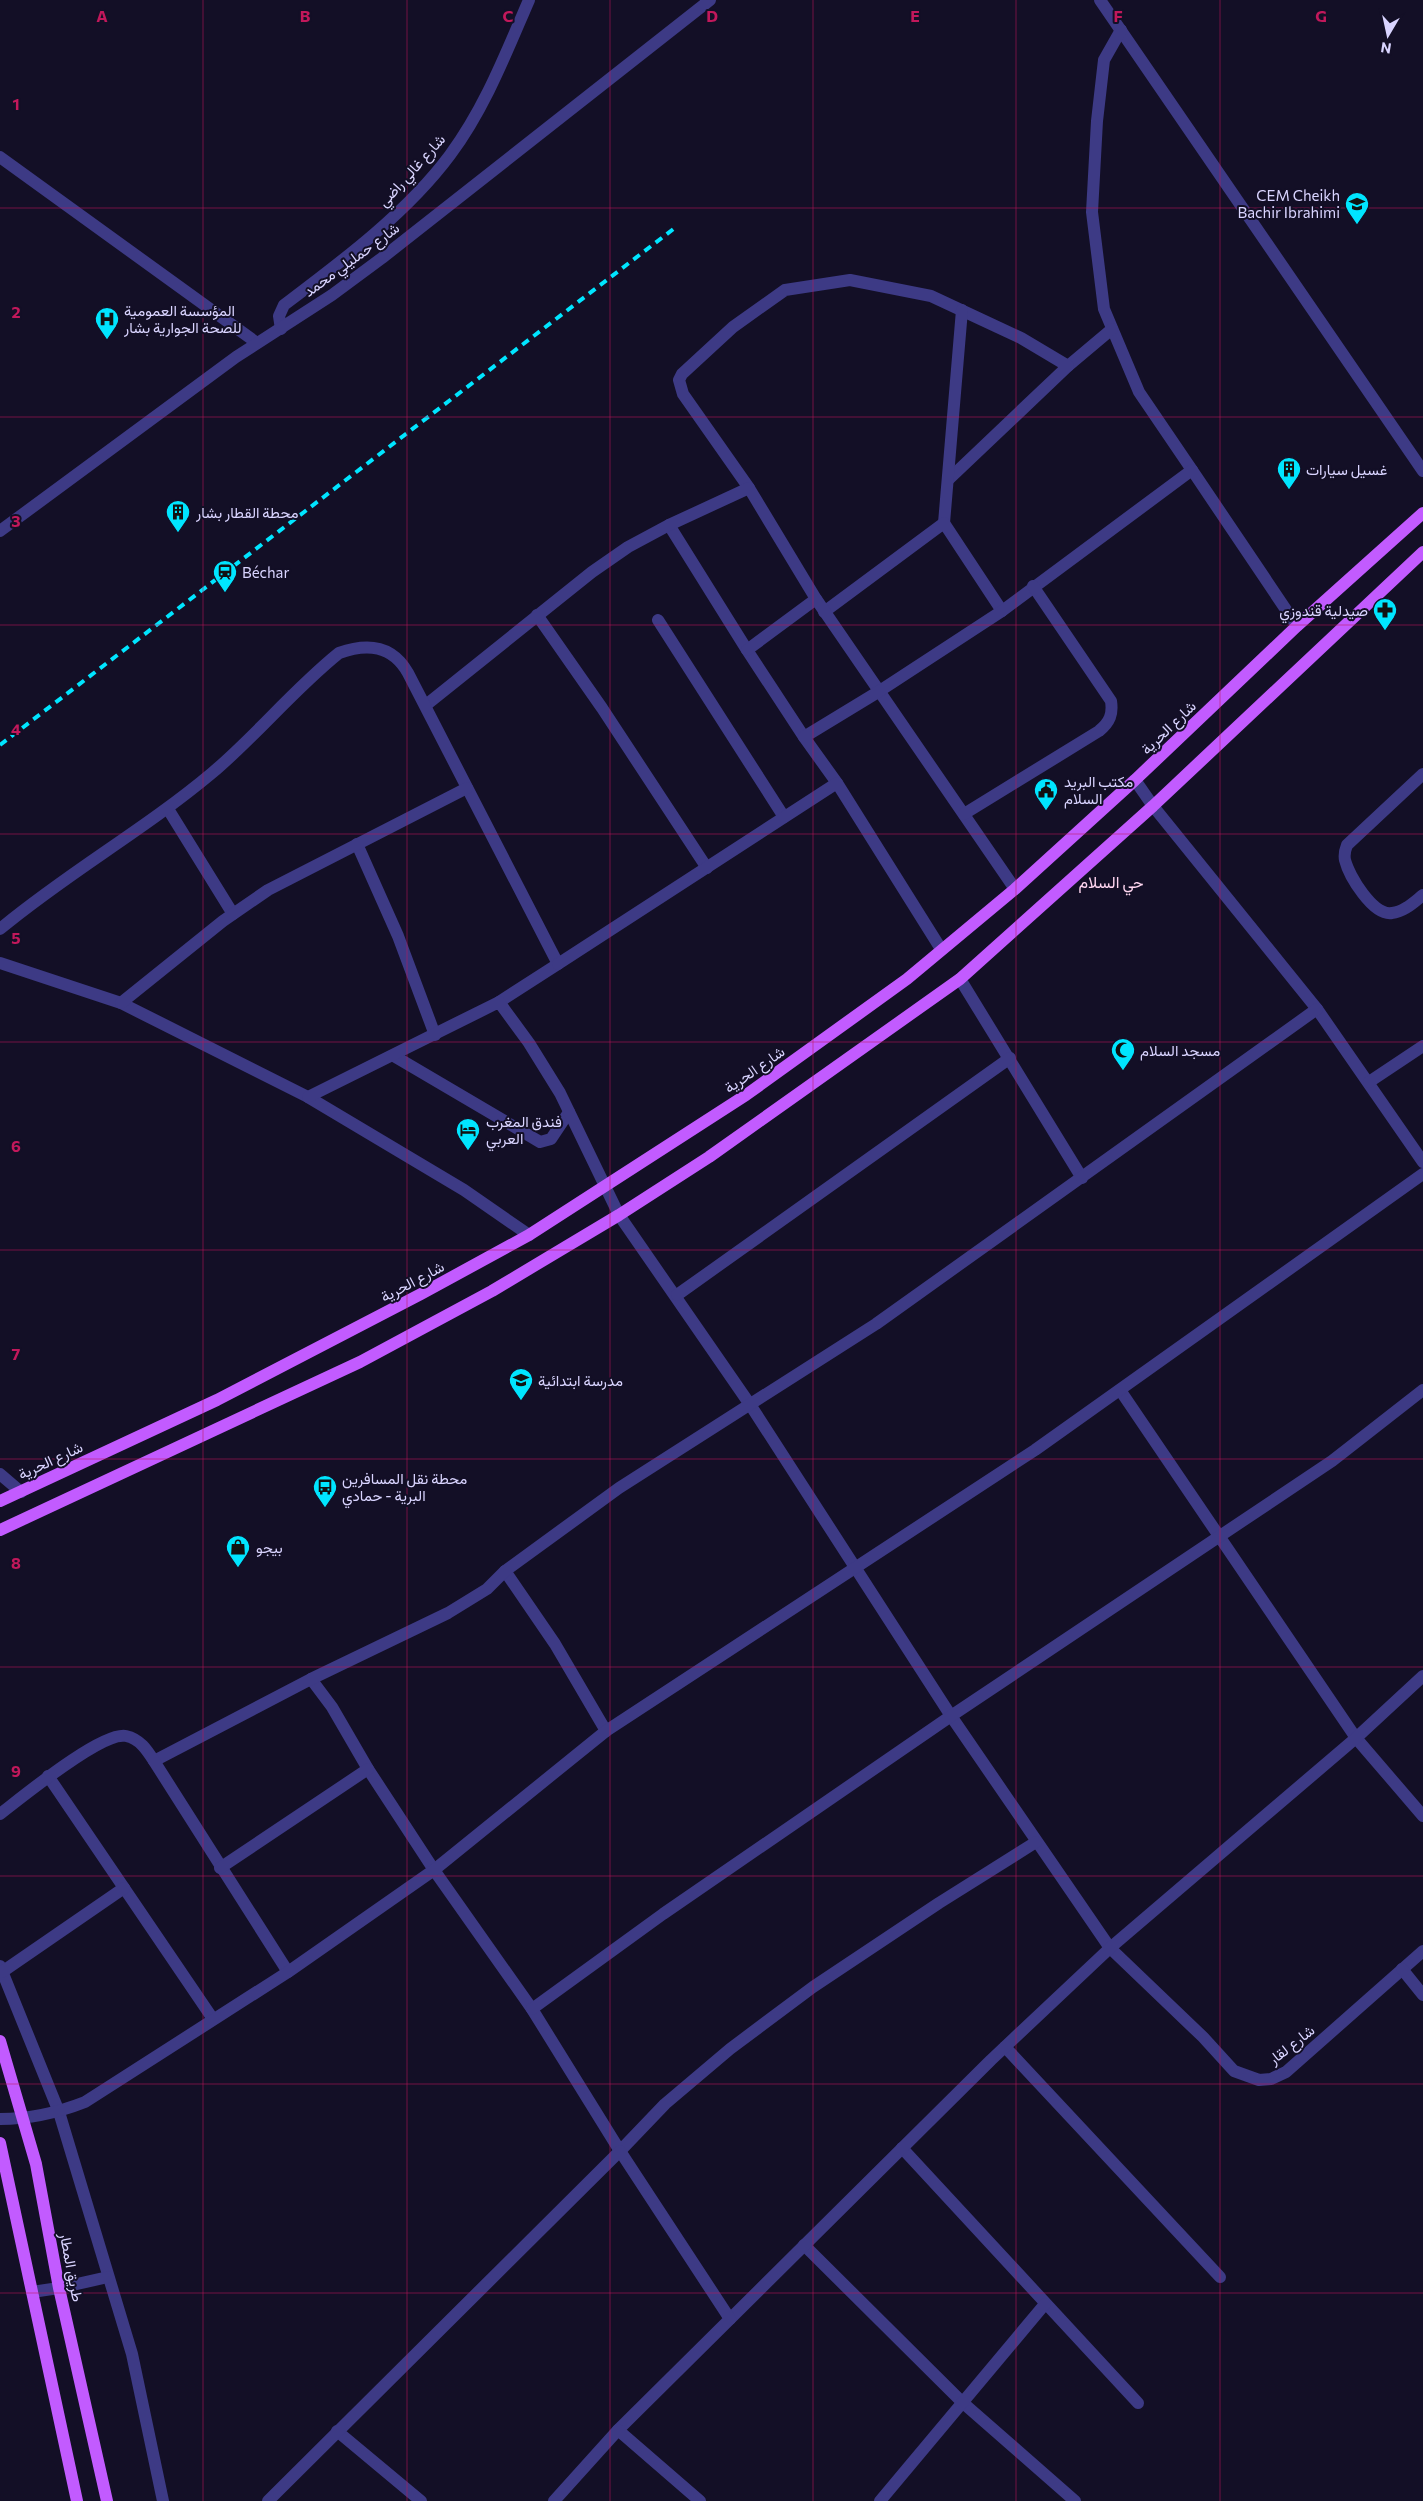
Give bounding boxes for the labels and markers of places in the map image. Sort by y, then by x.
place label: CEM Cheikh Bachir Ibrahimi [1238,186,1340,221]
school or university icon: CEM Cheikh Bachir Ibrahimi [1344,191,1370,225]
place label: المؤسسة العمومية للصحة الجوارية بشار [123,301,242,337]
hospital icon: المؤسسة العمومية للصحة الجوارية بشار [94,306,120,340]
building icon: غسيل سيارات [1276,456,1302,490]
place label: غسيل سيارات [1306,460,1387,479]
building icon: محطة القطار بشار [165,499,191,533]
place label: محطة القطار بشار [195,503,298,522]
station icon: Béchar [212,559,238,593]
place label: Béchar [242,563,289,581]
pharmacy icon: صيدلية قندوزي [1372,597,1398,631]
place label: صيدلية قندوزي [1279,601,1368,624]
place label: مكتب البريد السلام [1064,772,1133,809]
public building icon: مكتب البريد السلام [1033,777,1059,811]
mosque icon: مسجد السلام [1110,1037,1136,1071]
place label: مسجد السلام [1140,1041,1220,1061]
place label: فندق المغرب العربي [486,1112,562,1152]
hotel icon: فندق المغرب العربي [455,1117,481,1151]
school or university icon: مدرسة ابتدائية [508,1367,534,1401]
place label: مدرسة ابتدائية [538,1371,623,1390]
place label: محطة نقل المسافرين البرية - حمادي [342,1469,467,1509]
bus stop icon: محطة نقل المسافرين البرية - حمادي [312,1474,338,1508]
shop icon: بيجو [225,1534,251,1568]
place label: بيجو [256,1538,283,1557]

